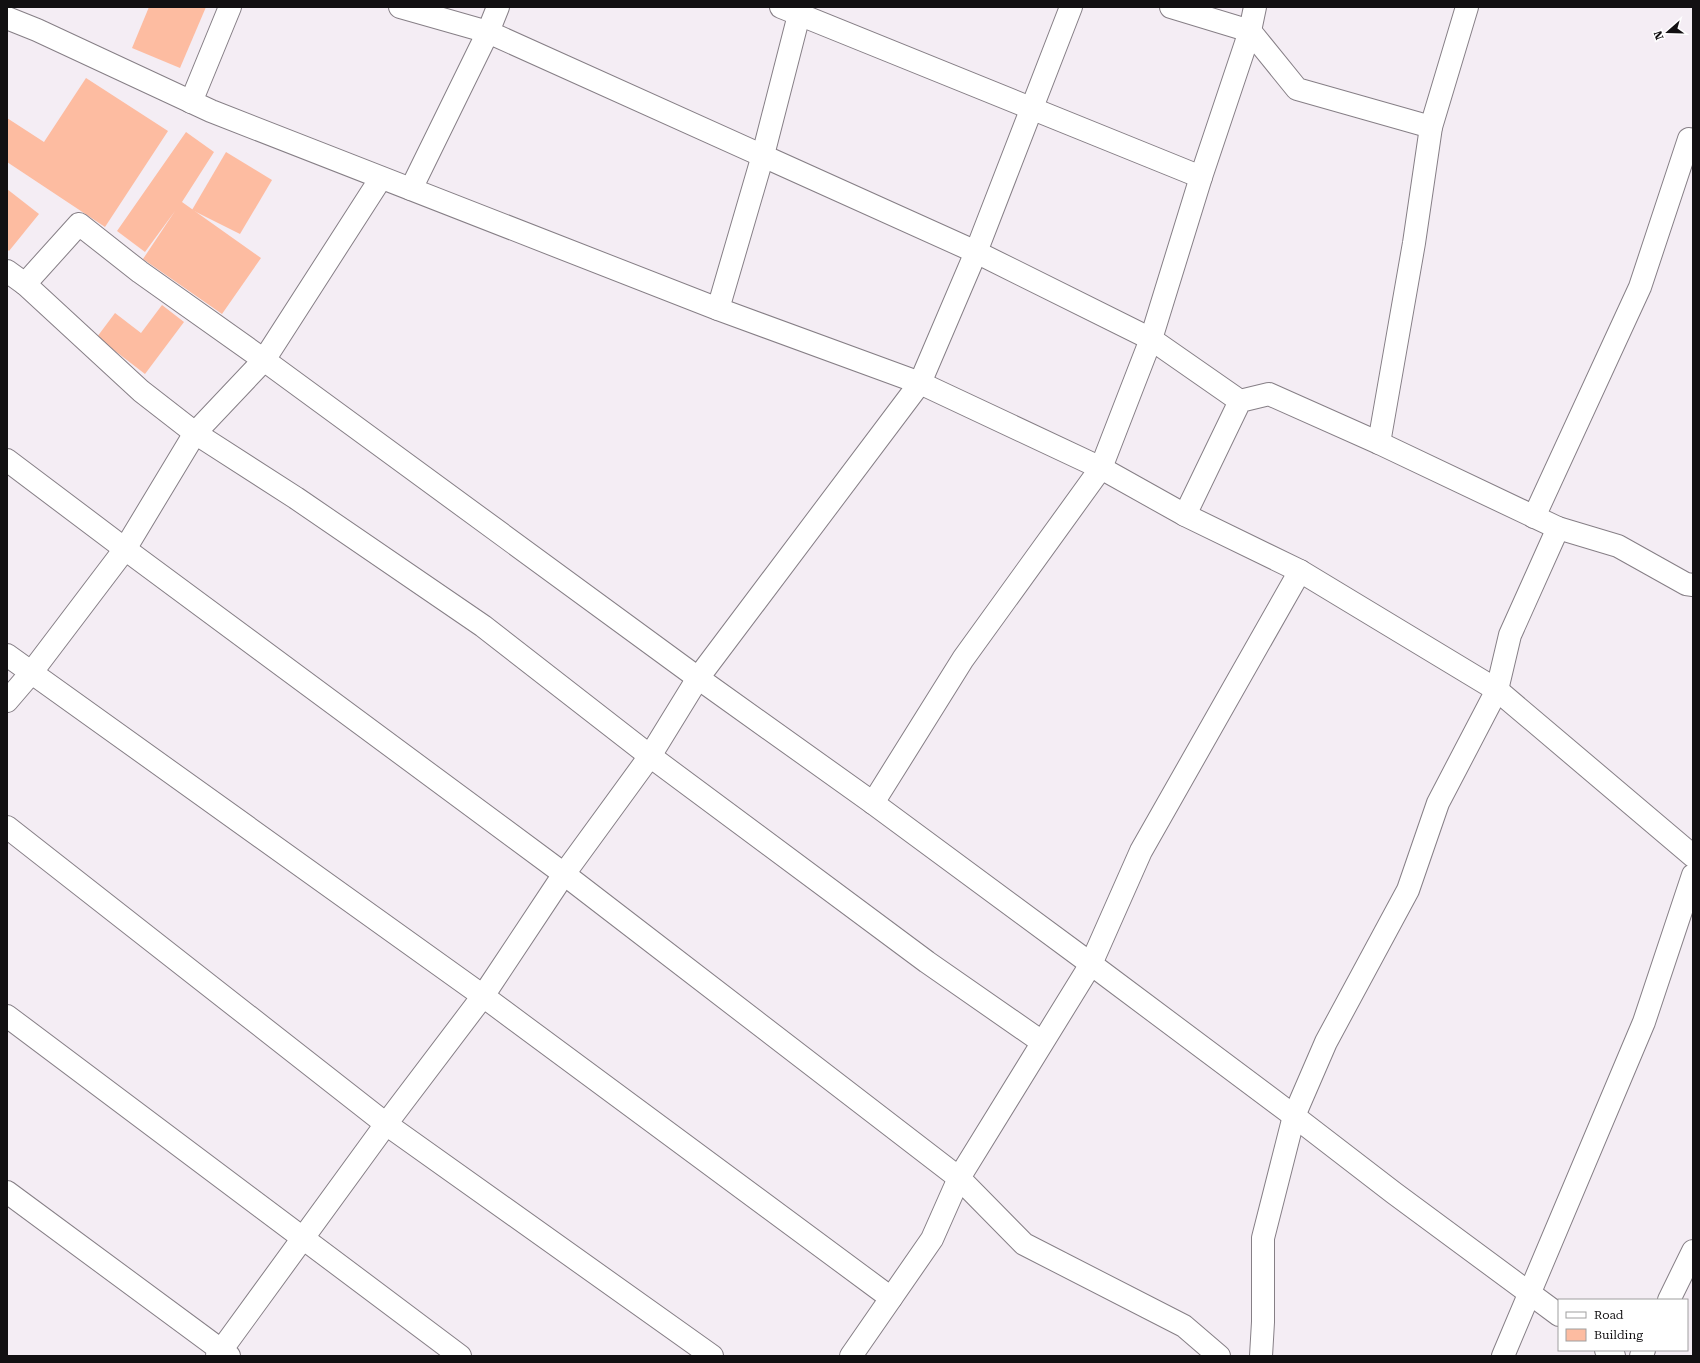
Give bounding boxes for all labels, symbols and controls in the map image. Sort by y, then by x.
north arrow [1648,12,1688,52]
text: N [1651,29,1667,41]
legend [1558,1299,1688,1351]
text: Road [1594,1308,1624,1322]
text: Building [1594,1328,1643,1342]

